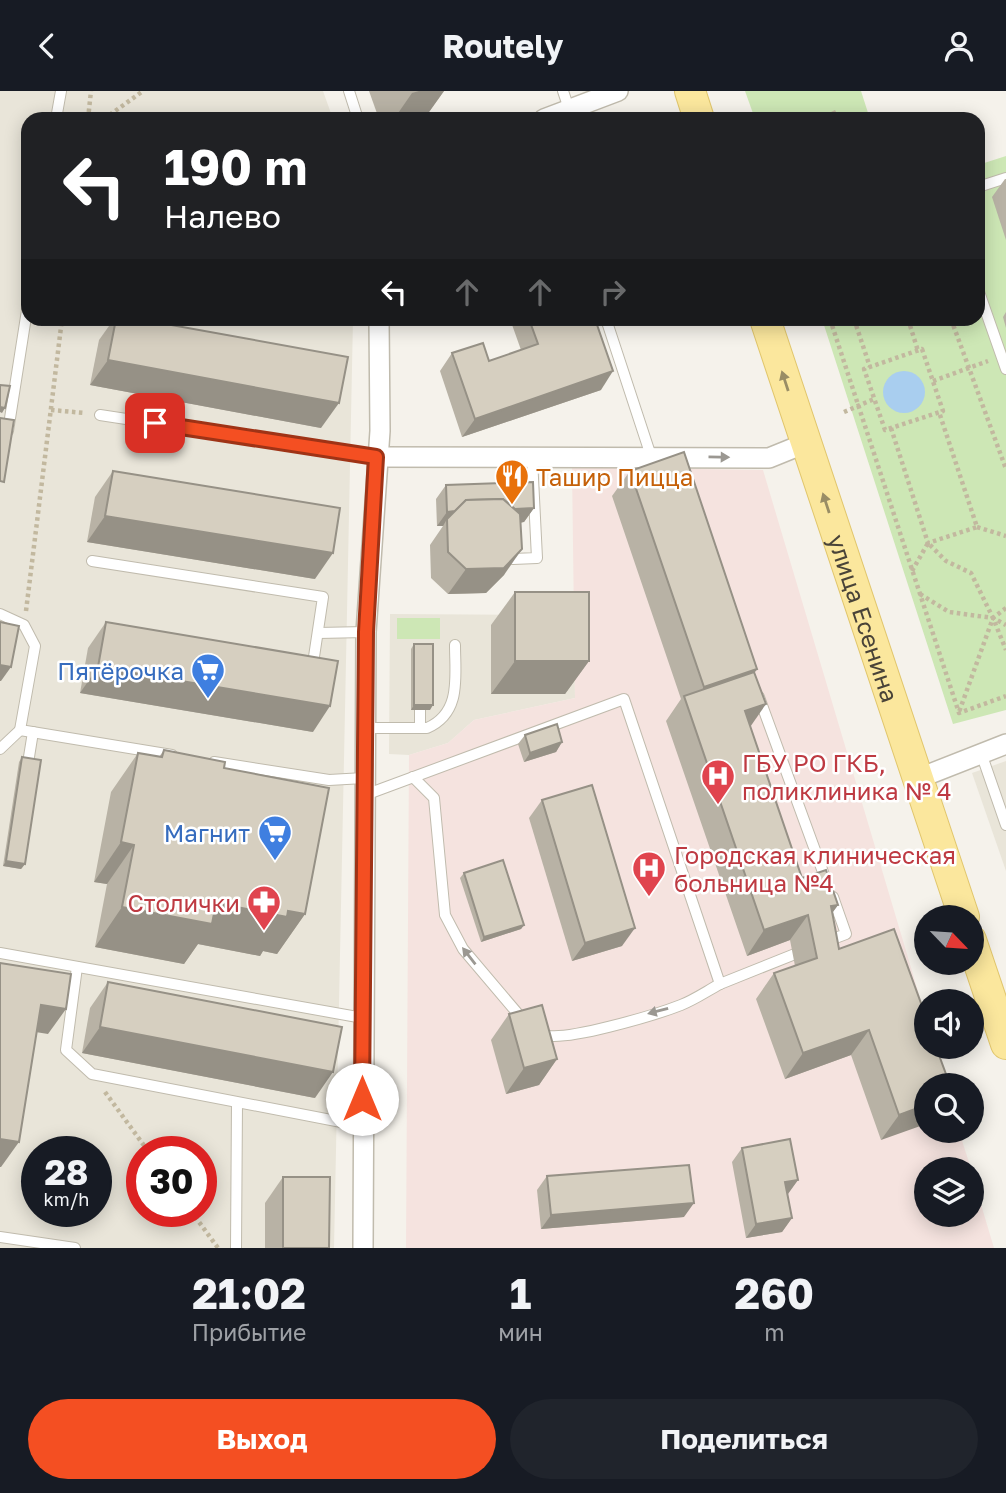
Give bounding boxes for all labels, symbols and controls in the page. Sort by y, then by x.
icon: back [28,27,66,65]
text: Routely [443,27,563,65]
icon: person [940,27,978,65]
text: 190 m [164,137,307,196]
icon: left [49,140,140,231]
text: Налево [164,197,281,235]
icon: left [375,273,413,311]
icon: ahead [448,273,486,311]
icon: ahead [521,273,559,311]
icon: right [594,273,632,311]
one-way arrow [780,370,790,391]
pin [125,393,185,453]
icon: arrive [136,404,174,442]
one-way arrow [708,452,730,463]
restaurant icon: Ташир Пицца [493,457,531,506]
place label: Ташир Пицца [536,462,693,491]
one-way arrow [820,493,831,514]
street label: улица Есенина [823,530,906,706]
supermarket icon: Пятёрочка [189,651,227,700]
place label: Пятёрочка [57,656,184,685]
place label: ГБУ РО ГКБ, поликлиника № 4 [742,748,952,805]
hospital icon: ГБУ РО ГКБ, поликлиника № 4 [699,757,737,806]
supermarket icon: Магнит [256,813,294,862]
place label: Магнит [164,818,250,847]
place label: Городская клиническая больница №4 [674,840,956,897]
hospital icon: Городская клиническая больница №4 [630,849,668,898]
pharmacy icon: Столички [245,883,283,932]
place label: Столички [128,888,240,917]
north arrow [914,905,984,975]
map controls [914,905,984,1227]
one-way arrow [463,947,477,965]
button: sound [914,989,984,1059]
one-way arrow [646,1006,668,1017]
position arrow [325,1062,399,1136]
button: search [914,1073,984,1143]
speed limit sign: 30 [126,1136,217,1227]
text: 28 [45,1151,88,1193]
button: layers [914,1157,984,1227]
text: km/h [44,1188,89,1210]
text: 21:02 [192,1268,306,1318]
text: 1 [510,1268,531,1318]
text: 260 [735,1268,814,1318]
text: Прибытие [192,1318,306,1346]
text: мин [498,1318,543,1346]
text: m [764,1318,785,1346]
button: Выход [28,1399,496,1479]
button: Поделиться [510,1399,978,1479]

